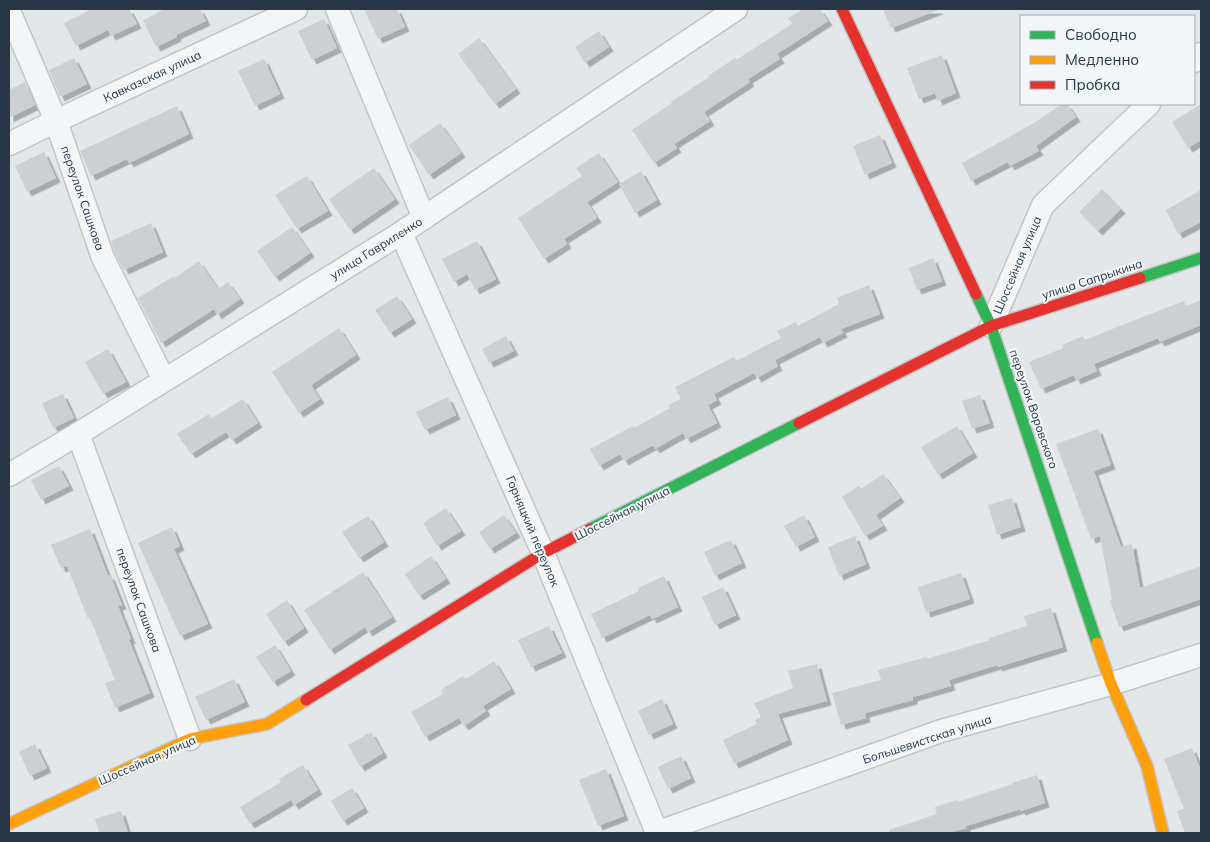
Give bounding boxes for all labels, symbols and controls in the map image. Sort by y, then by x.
legend [1020,15,1195,105]
text: Свободно [1065,25,1137,44]
street label: Кавказская улица [101,47,203,105]
text: Медленно [1065,50,1139,69]
text: Пробка [1065,75,1120,94]
street label: переулок Сашкова [58,144,108,252]
street label: улица Гавриленко [327,214,425,282]
street label: Шоссейная улица [990,214,1044,316]
street label: улица Сапрыкина [1040,256,1144,302]
street label: переулок Воровского [1007,347,1062,471]
street label: Горняцкий переулок [503,473,563,589]
street label: Шоссейная улица [572,482,672,544]
street label: переулок Сашкова [113,546,165,654]
street label: Большевистская улица [861,711,993,767]
street label: Шоссейная улица [96,732,198,788]

